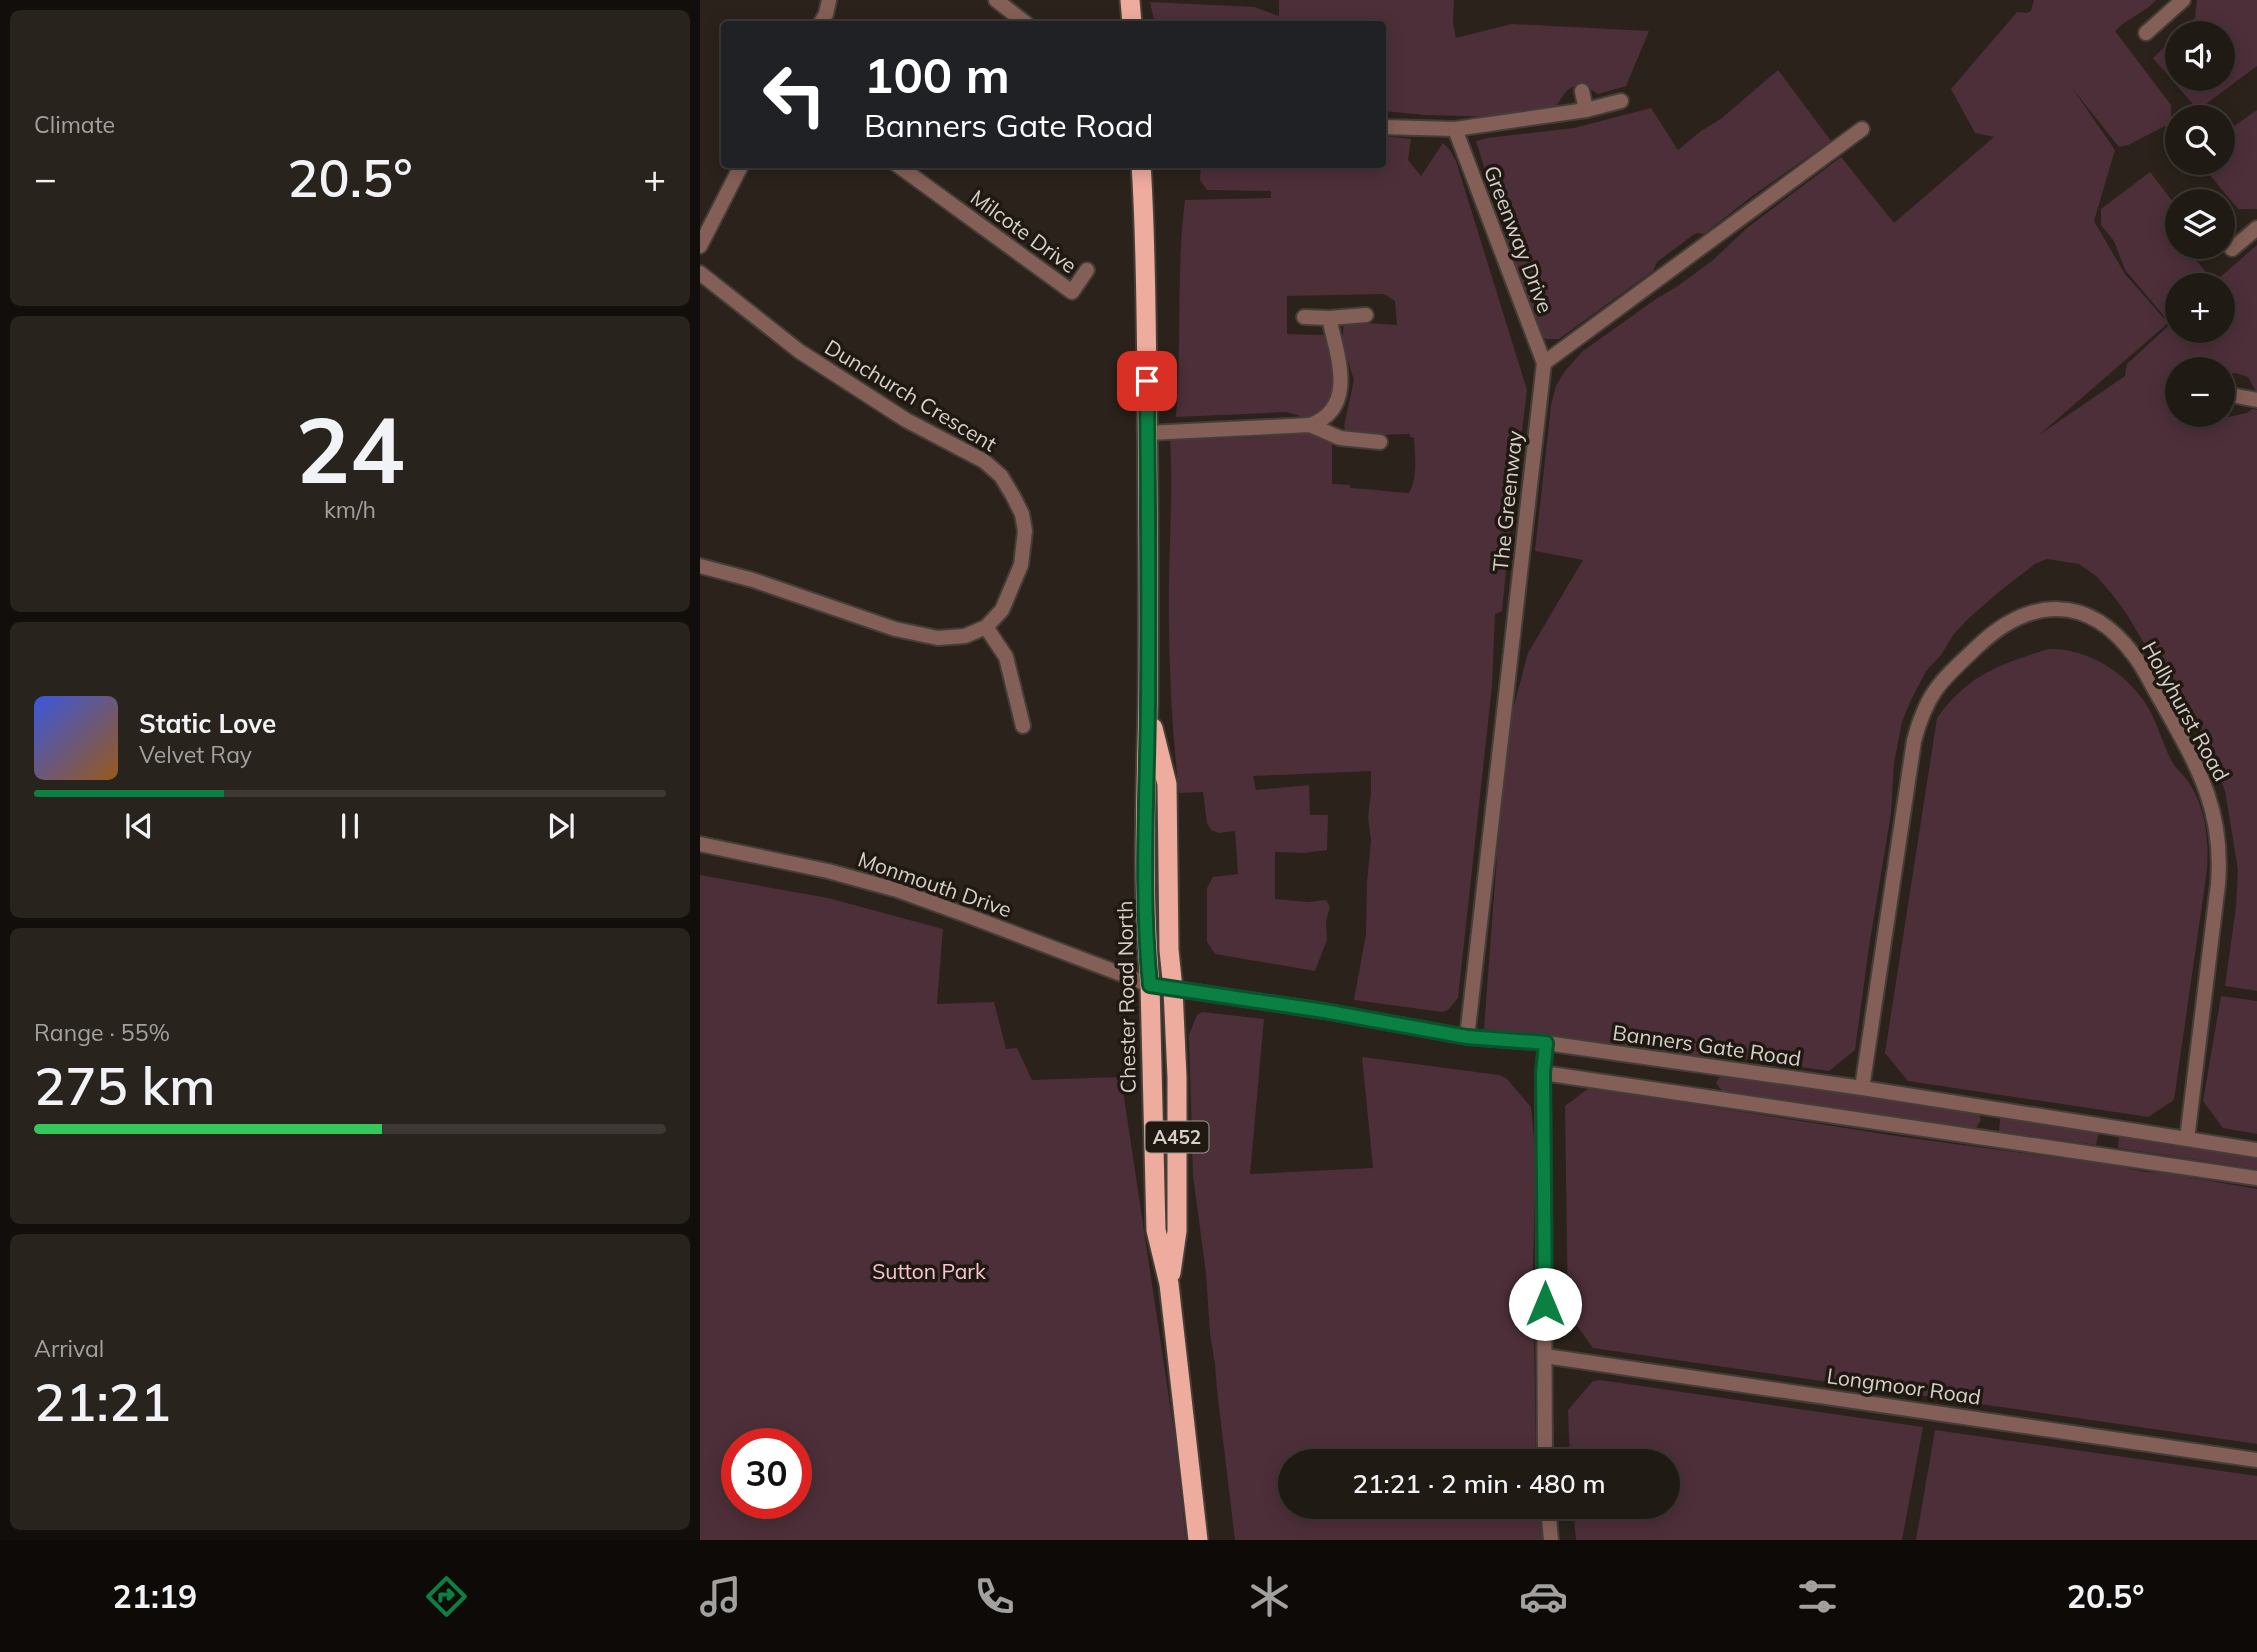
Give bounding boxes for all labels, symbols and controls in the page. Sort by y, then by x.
map controls [2165,21,2235,427]
button: sound [2165,21,2235,91]
text: 100 m [864,44,1010,105]
icon: left [749,49,840,140]
text: Banners Gate Road [864,105,1153,145]
button: search [2165,105,2235,175]
text: Climate [34,110,115,139]
text: 20.5° [287,145,413,210]
text: − [34,154,57,202]
text: + [643,154,666,202]
street label: Greenway Drive [1479,162,1559,316]
street label: Milcote Drive [966,184,1082,278]
button: layers [2165,189,2235,259]
button: + [2165,273,2235,343]
street label: Dunchurch Crescent [820,333,1002,457]
pin [1117,351,1177,411]
button: − [2165,357,2235,427]
icon: arrive [1128,362,1166,400]
text: 24 [295,392,405,506]
street label: The Greenway [1487,429,1527,573]
text: km/h [324,495,376,524]
street label: Hollyhurst Road [2137,637,2235,785]
text: Static Love [139,707,276,740]
text: Velvet Ray [139,740,252,769]
icon: previous [120,807,158,845]
icon: pause [331,807,369,845]
icon: next [542,807,580,845]
street label: Monmouth Drive [855,846,1015,922]
street label: Chester Road North [1111,900,1141,1094]
text: Range · 55% [34,1018,170,1047]
street label: Banners Gate Road [1611,1019,1803,1071]
text: 275 km [34,1053,215,1118]
road number: A452 [1146,1121,1208,1152]
park label: Sutton Park [872,1258,986,1284]
position arrow [1508,1267,1582,1341]
text: Arrival [34,1334,104,1363]
street label: Longmoor Road [1825,1362,1983,1410]
text: 21:21 [34,1369,171,1434]
speed limit sign: 30 [721,1428,812,1519]
text: 21:21 · 2 min · 480 m [1352,1467,1606,1500]
icon: directions [422,1572,471,1621]
icon: music [696,1572,745,1621]
icon: phone [970,1572,1019,1621]
icon: climate [1245,1572,1294,1621]
icon: car [1519,1572,1568,1621]
icon: filters [1793,1572,1842,1621]
text: 21:19 [113,1576,197,1616]
text: 20.5° [2067,1576,2144,1616]

